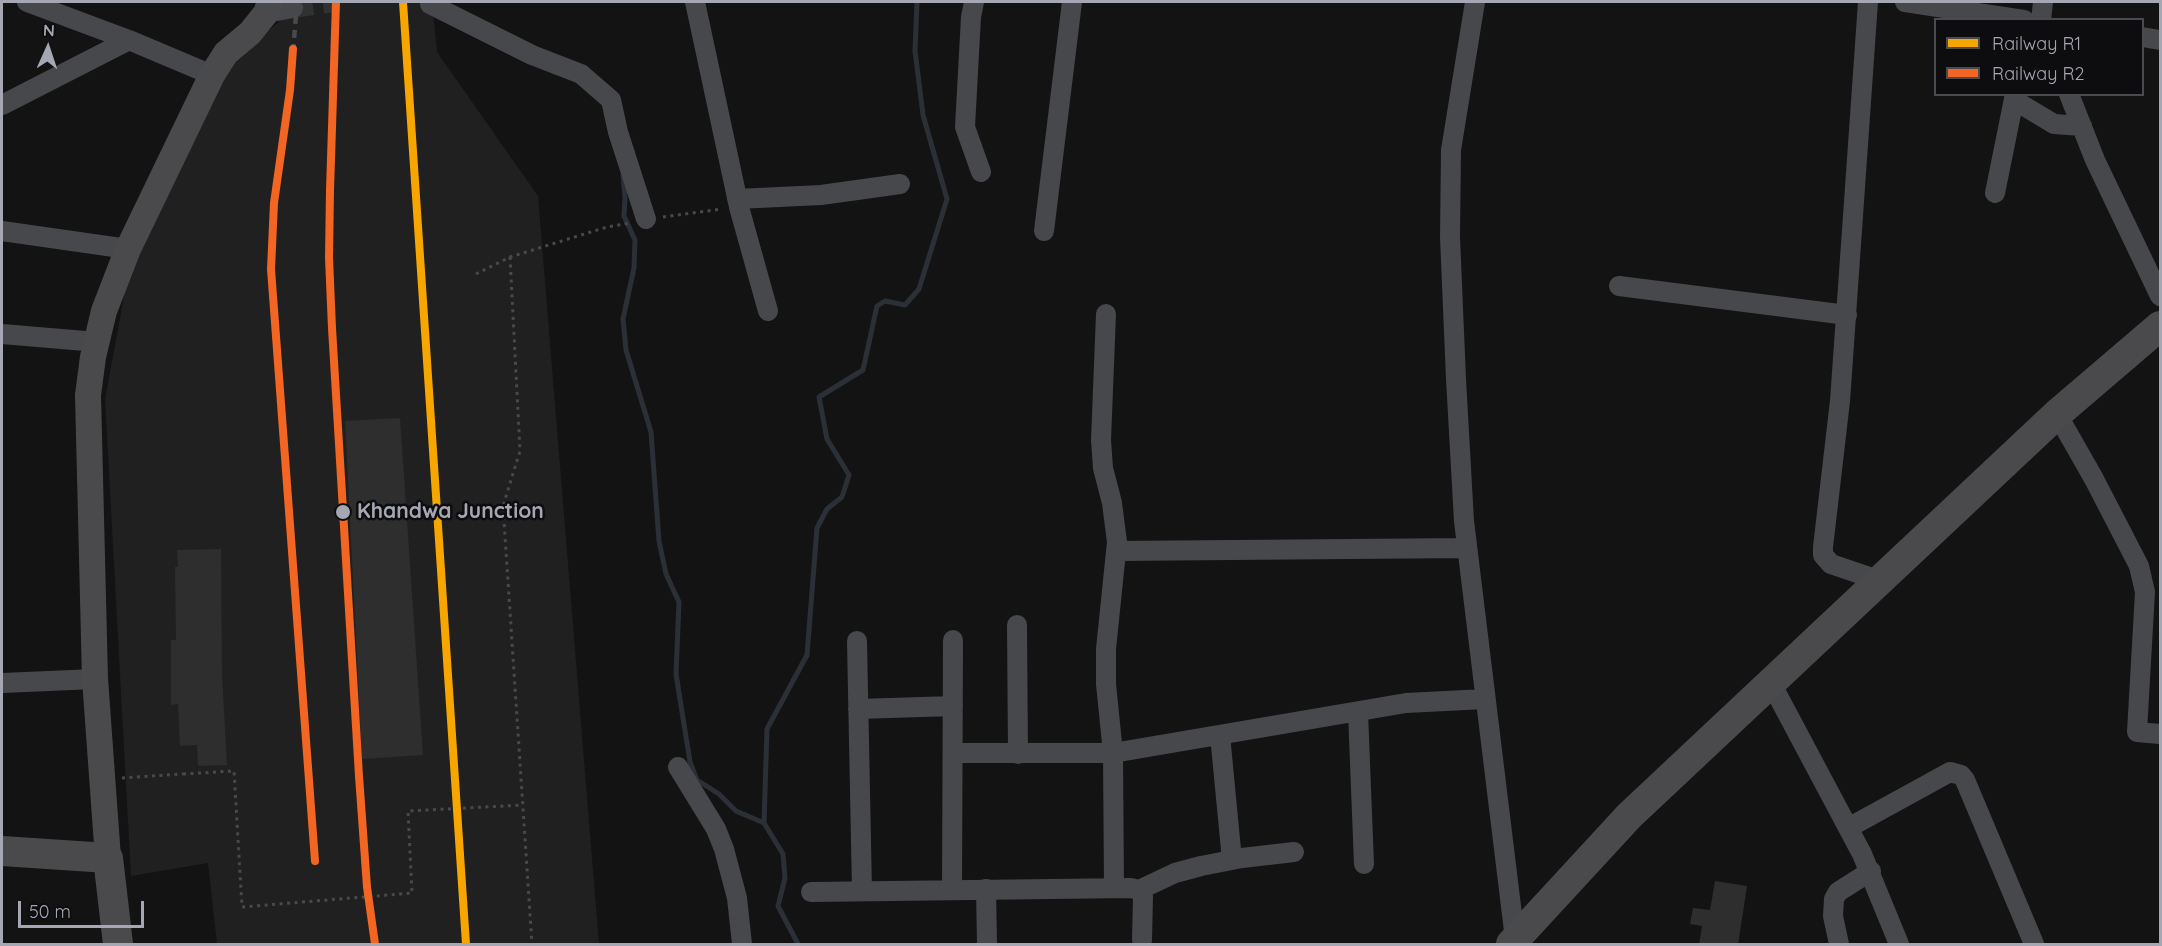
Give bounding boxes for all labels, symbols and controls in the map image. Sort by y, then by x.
north arrow [18,18,78,78]
legend [1934,18,2144,96]
text: N [43,20,55,40]
text: Railway R1 [1992,32,2081,55]
text: Railway R2 [1992,62,2084,85]
place label: Khandwa Junction [357,499,544,525]
marker: Khandwa Junction [334,503,352,521]
scale bar [21,889,147,927]
text: 50 m [29,900,71,923]

